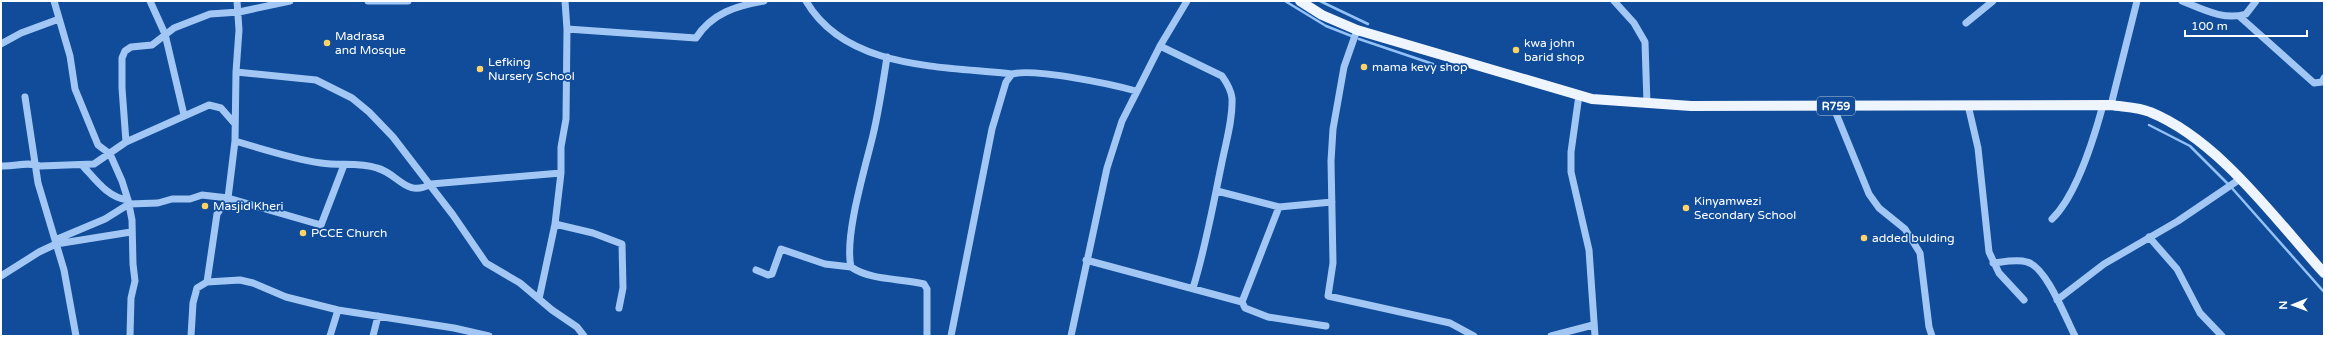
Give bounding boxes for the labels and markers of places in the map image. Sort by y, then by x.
place label: Madrasa and Mosque [335,29,406,57]
place label: kwa john barid shop [1524,36,1585,64]
marker: Madrasa and Mosque [322,38,332,48]
marker: kwa john barid shop [1511,45,1521,55]
place label: Lefking Nursery School [488,55,575,83]
place label: mama kevy shop [1372,60,1468,74]
marker: mama kevy shop [1359,62,1369,72]
marker: Lefking Nursery School [475,64,485,74]
place label: Kinyamwezi Secondary School [1694,194,1796,222]
place label: Masjid Kheri [213,199,284,213]
marker: Masjid Kheri [200,201,210,211]
marker: Kinyamwezi Secondary School [1681,203,1691,213]
place label: PCCE Church [311,226,387,240]
marker: PCCE Church [298,228,308,238]
place label: added bulding [1872,231,1955,245]
marker: added bulding [1859,233,1869,243]

